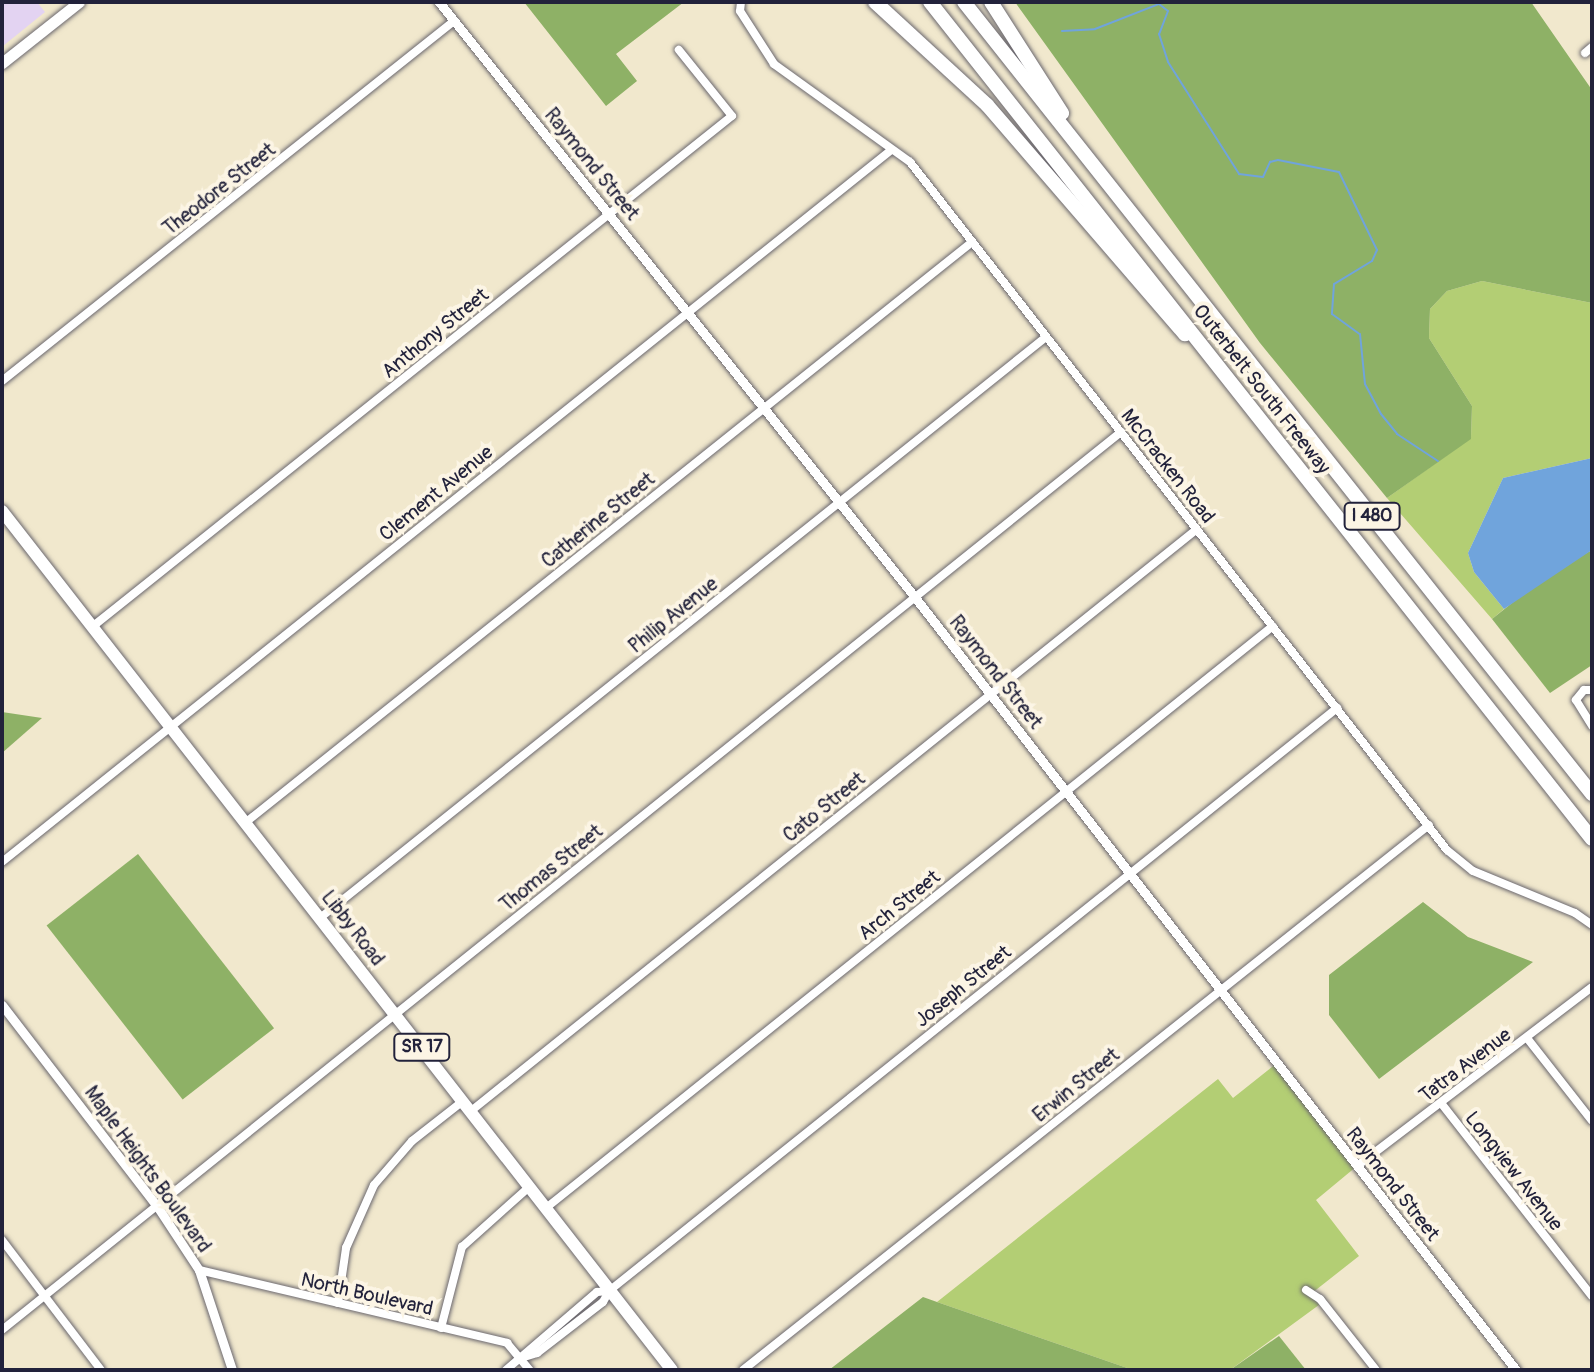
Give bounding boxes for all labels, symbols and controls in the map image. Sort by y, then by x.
street label: Raymond Street [539,103,645,225]
street label: Theodore Street [158,138,280,240]
street label: Anthony Street [377,283,493,383]
street label: Outerbelt South Freeway [1188,299,1336,479]
street label: McCracken Road [1116,404,1220,528]
street label: Clement Avenue [374,440,498,546]
street label: Catherine Street [537,467,659,573]
road number: I 480 [1342,502,1402,530]
street label: Philip Avenue [624,572,722,658]
street label: Raymond Street [944,610,1048,734]
street label: Cato Street [778,767,870,847]
street label: Thomas Street [495,819,607,917]
street label: Arch Street [853,865,945,945]
street label: Libby Road [316,886,390,970]
street label: Joseph Street [910,940,1016,1032]
street label: Tatra Avenue [1414,1023,1516,1107]
road number: SR 17 [392,1033,452,1061]
street label: Erwin Street [1028,1043,1124,1127]
street label: Maple Heights Boulevard [80,1081,216,1257]
street label: Longview Avenue [1460,1107,1568,1235]
street label: Raymond Street [1341,1122,1445,1246]
street label: North Boulevard [299,1267,435,1321]

